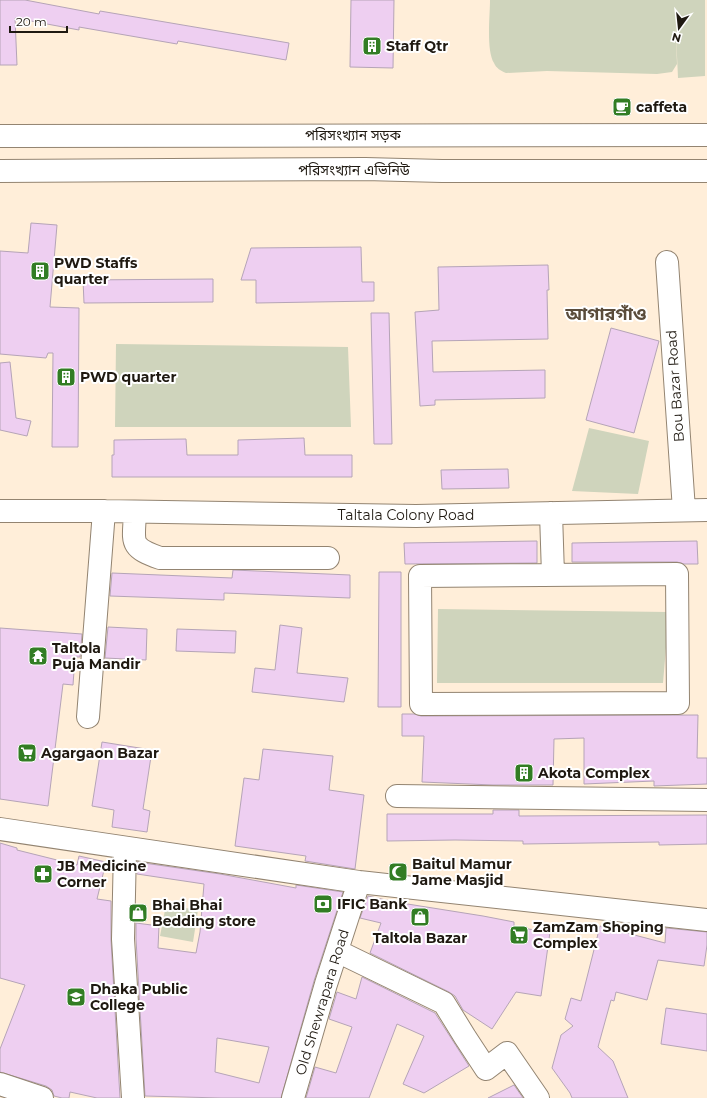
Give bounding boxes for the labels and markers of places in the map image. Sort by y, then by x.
building icon: Staff Qtr [361,35,383,57]
place label: Staff Qtr [386,37,448,55]
cafe icon: caffeta [611,96,633,118]
place label: caffeta [636,98,687,116]
place label: PWD Staffs quarter [54,254,138,288]
building icon: PWD Staffs quarter [29,260,51,282]
building icon: PWD quarter [55,366,77,388]
place label: PWD quarter [80,368,176,386]
place label: Taltola Puja Mandir [52,639,140,673]
temple icon: Taltola Puja Mandir [27,645,49,667]
supermarket icon: Agargaon Bazar [16,742,38,764]
place label: Agargaon Bazar [40,744,159,762]
building icon: Akota Complex [513,762,535,784]
place label: Akota Complex [537,764,650,782]
place label: Baitul Mamur Jame Masjid [411,855,512,889]
place label: JB Medicine Corner [56,857,147,891]
mosque icon: Baitul Mamur Jame Masjid [387,861,409,883]
pharmacy icon: JB Medicine Corner [32,863,54,885]
bank icon: IFIC Bank [312,893,334,915]
place label: IFIC Bank [337,895,408,913]
place label: Bhai Bhai Bedding store [152,896,256,930]
shop icon: Bhai Bhai Bedding store [127,902,149,924]
shop icon: Taltola Bazar [409,906,431,928]
place label: ZamZam Shoping Complex [533,918,664,952]
supermarket icon: ZamZam Shoping Complex [508,924,530,946]
place label: Taltola Bazar [373,929,467,947]
place label: Dhaka Public College [90,980,188,1014]
school or university icon: Dhaka Public College [65,986,87,1008]

